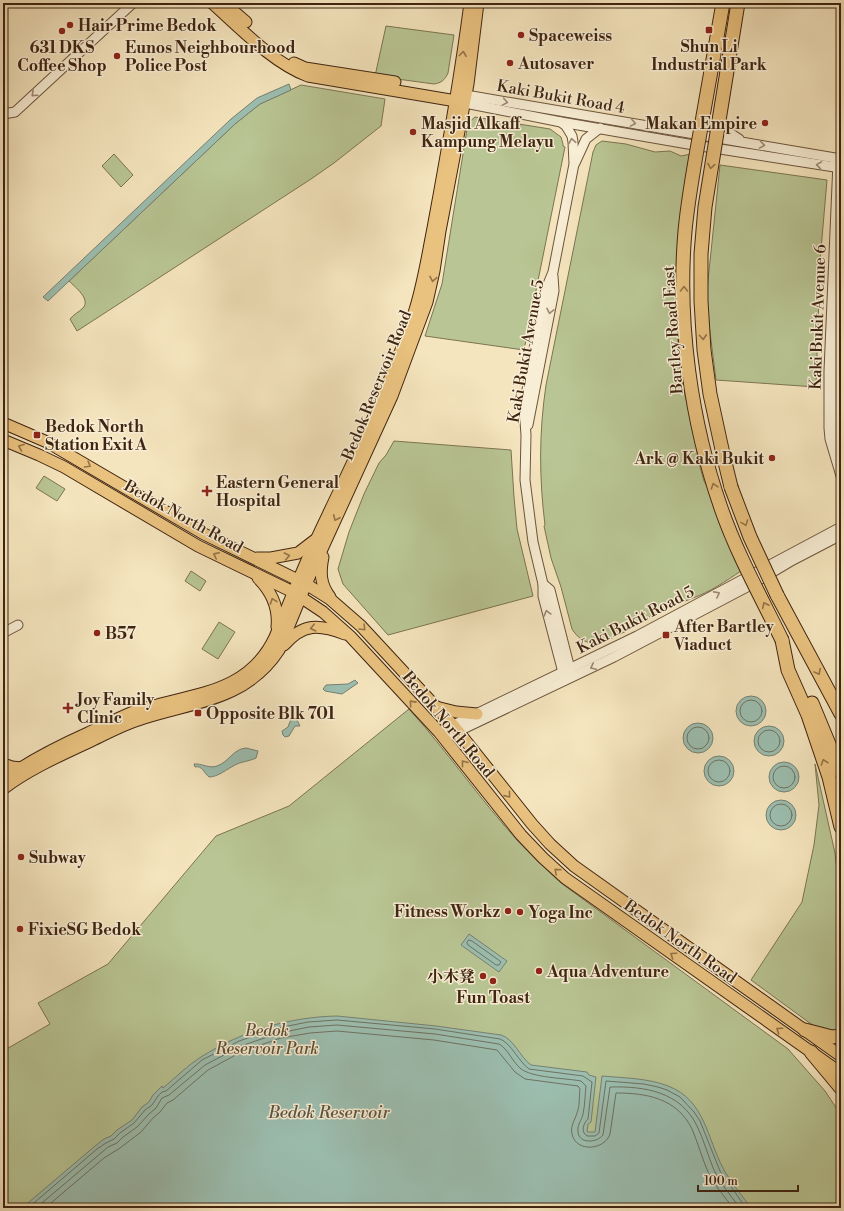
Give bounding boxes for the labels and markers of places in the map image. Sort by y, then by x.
place label: Hair Prime Bedok [78,16,217,36]
marker: Hair Prime Bedok [65,20,75,30]
marker: Shun Li Industrial Park [704,25,714,35]
marker: 631 DKS Coffee Shop [57,26,67,36]
place label: Spaceweiss [529,26,612,46]
marker: Spaceweiss [516,30,526,40]
place label: Shun Li Industrial Park [651,37,768,75]
place label: 631 DKS Coffee Shop [17,38,107,76]
place label: Eunos Neighbourhood Police Post [125,38,296,76]
marker: Eunos Neighbourhood Police Post [112,51,122,61]
place label: Autosaver [517,54,594,74]
marker: Autosaver [505,58,515,68]
place label: Masjid Alkaff Kampung Melayu [421,114,554,152]
place label: Makan Empire [645,114,757,134]
marker: Makan Empire [760,118,770,128]
marker: Masjid Alkaff Kampung Melayu [408,127,418,137]
place label: Bedok North Station Exit A [45,417,147,455]
marker: Bedok North Station Exit A [32,430,42,440]
place label: Ark @ Kaki Bukit [633,449,764,469]
marker: Ark @ Kaki Bukit [767,453,777,463]
place label: Eastern General Hospital [216,473,340,511]
marker: Eastern General Hospital [201,485,213,497]
place label: After Bartley Viaduct [673,617,775,655]
place label: B57 [105,624,136,644]
marker: B57 [92,628,102,638]
marker: After Bartley Viaduct [661,630,671,640]
place label: Joy Family Clinic [75,690,155,728]
marker: Joy Family Clinic [62,702,74,714]
place label: Opposite Blk 701 [206,704,335,724]
marker: Opposite Blk 701 [193,708,203,718]
place label: Subway [29,848,87,868]
marker: Subway [16,852,26,862]
place label: Fitness Workz [394,902,500,922]
place label: Yoga Inc [528,903,593,923]
marker: Fitness Workz [503,906,513,916]
marker: Yoga Inc [515,907,525,917]
place label: FixieSG Bedok [28,920,142,940]
marker: FixieSG Bedok [15,924,25,934]
place label: Aqua Adventure [546,962,670,982]
marker: Aqua Adventure [534,966,544,976]
place label: 小木凳 [427,967,475,987]
marker: 小木凳 [478,971,488,981]
marker: Fun Toast [488,976,498,986]
place label: Fun Toast [456,988,530,1008]

